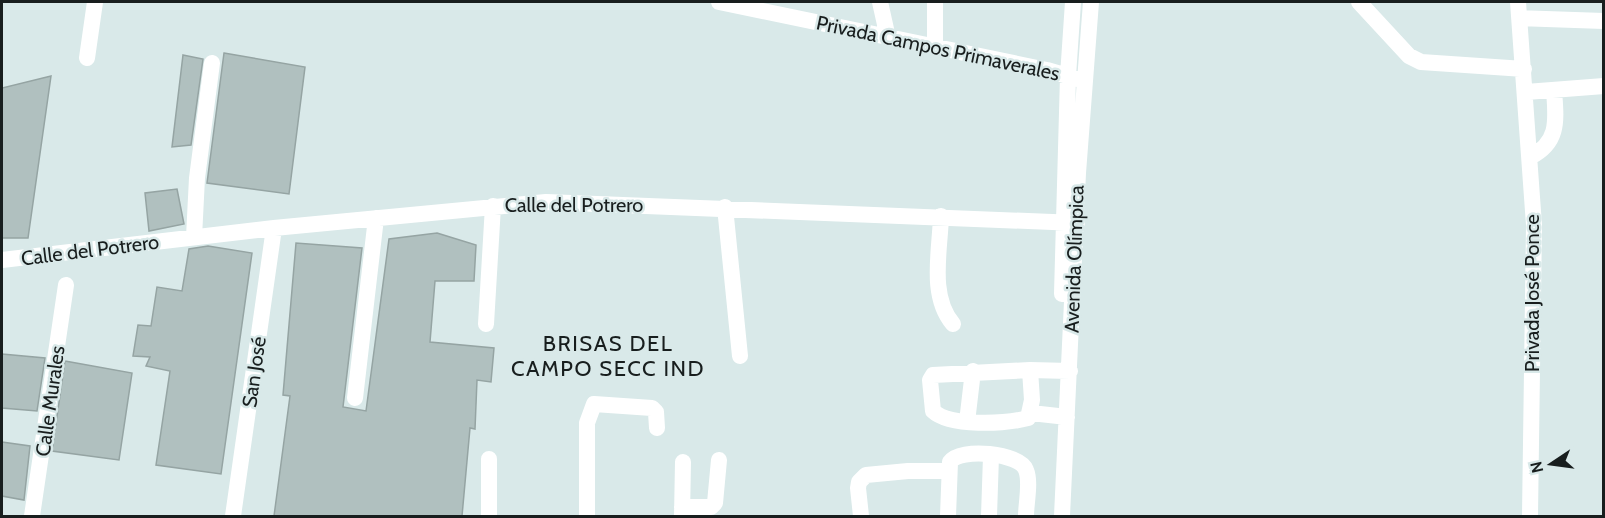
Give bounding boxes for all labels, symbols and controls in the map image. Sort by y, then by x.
street label: Privada Campos Primaverales [814,10,1062,86]
street label: Avenida Olímpica [1059,184,1089,333]
street label: Calle del Potrero [505,193,643,217]
street label: Privada José Ponce [1520,214,1544,372]
street label: Calle del Potrero [20,230,160,270]
district label: BRISAS DEL CAMPO SECC IND [511,330,705,382]
street label: San José [237,335,271,409]
street label: Calle Murales [30,344,70,458]
north arrow [1521,434,1581,494]
text: N [1526,460,1547,475]

